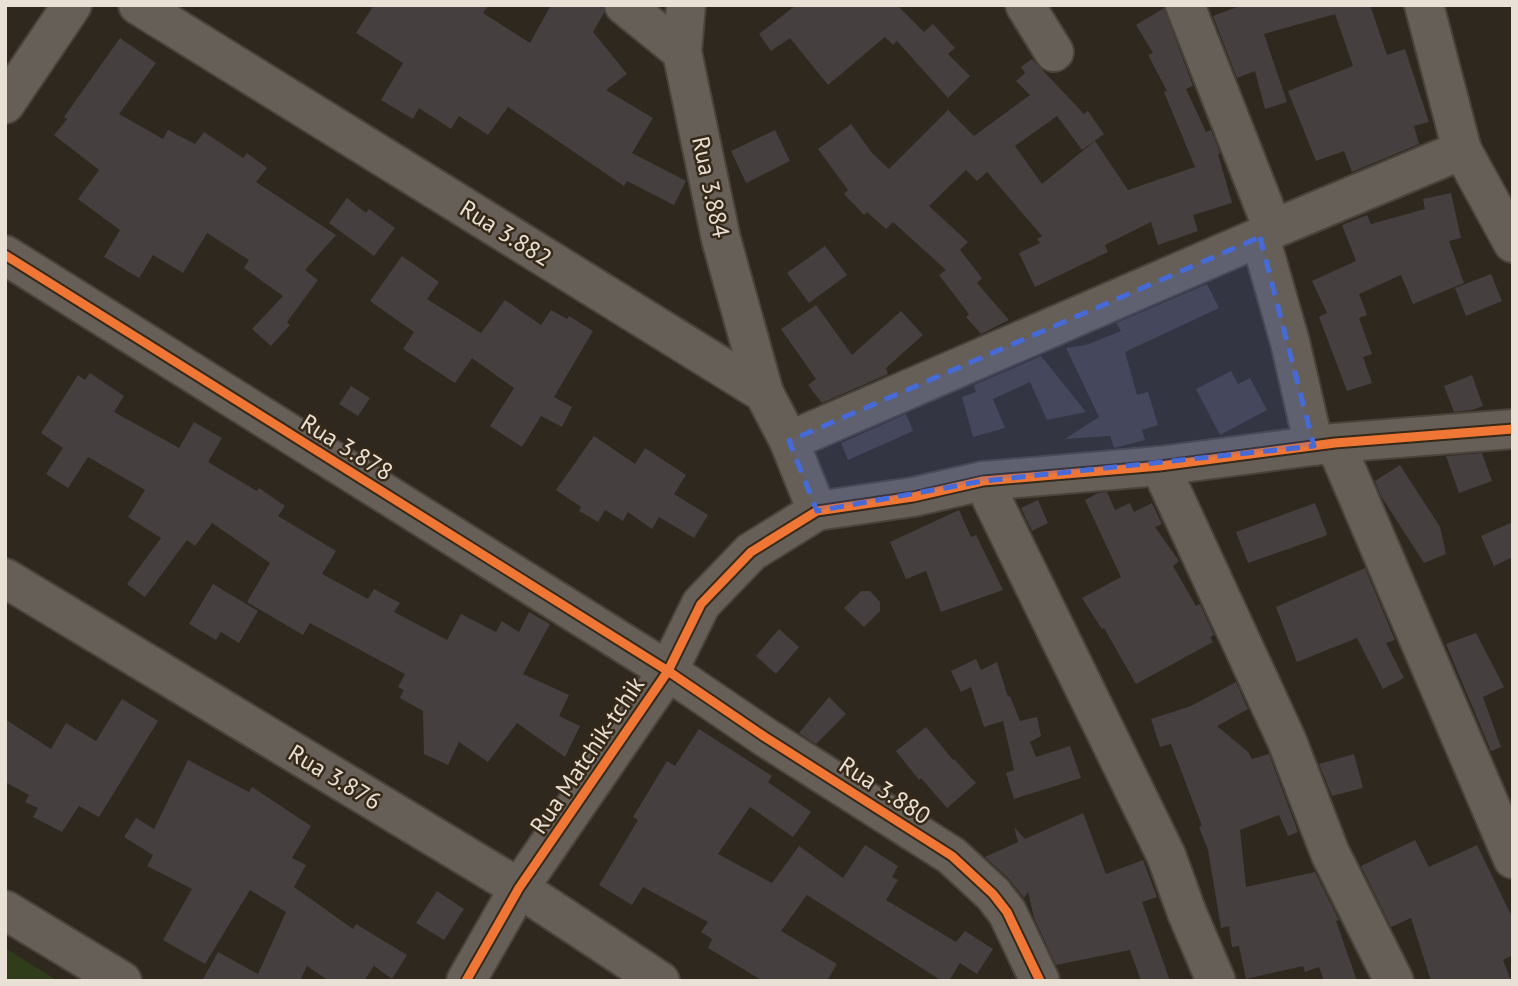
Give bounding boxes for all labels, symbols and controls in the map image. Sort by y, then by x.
street label: Rua 3.884 [685,134,737,240]
street label: Rua 3.882 [454,193,558,273]
street label: Rua 3.878 [295,407,399,487]
street label: Rua Matchik-tchik [523,670,651,840]
street label: Rua 3.876 [283,737,387,817]
street label: Rua 3.880 [833,749,937,831]

